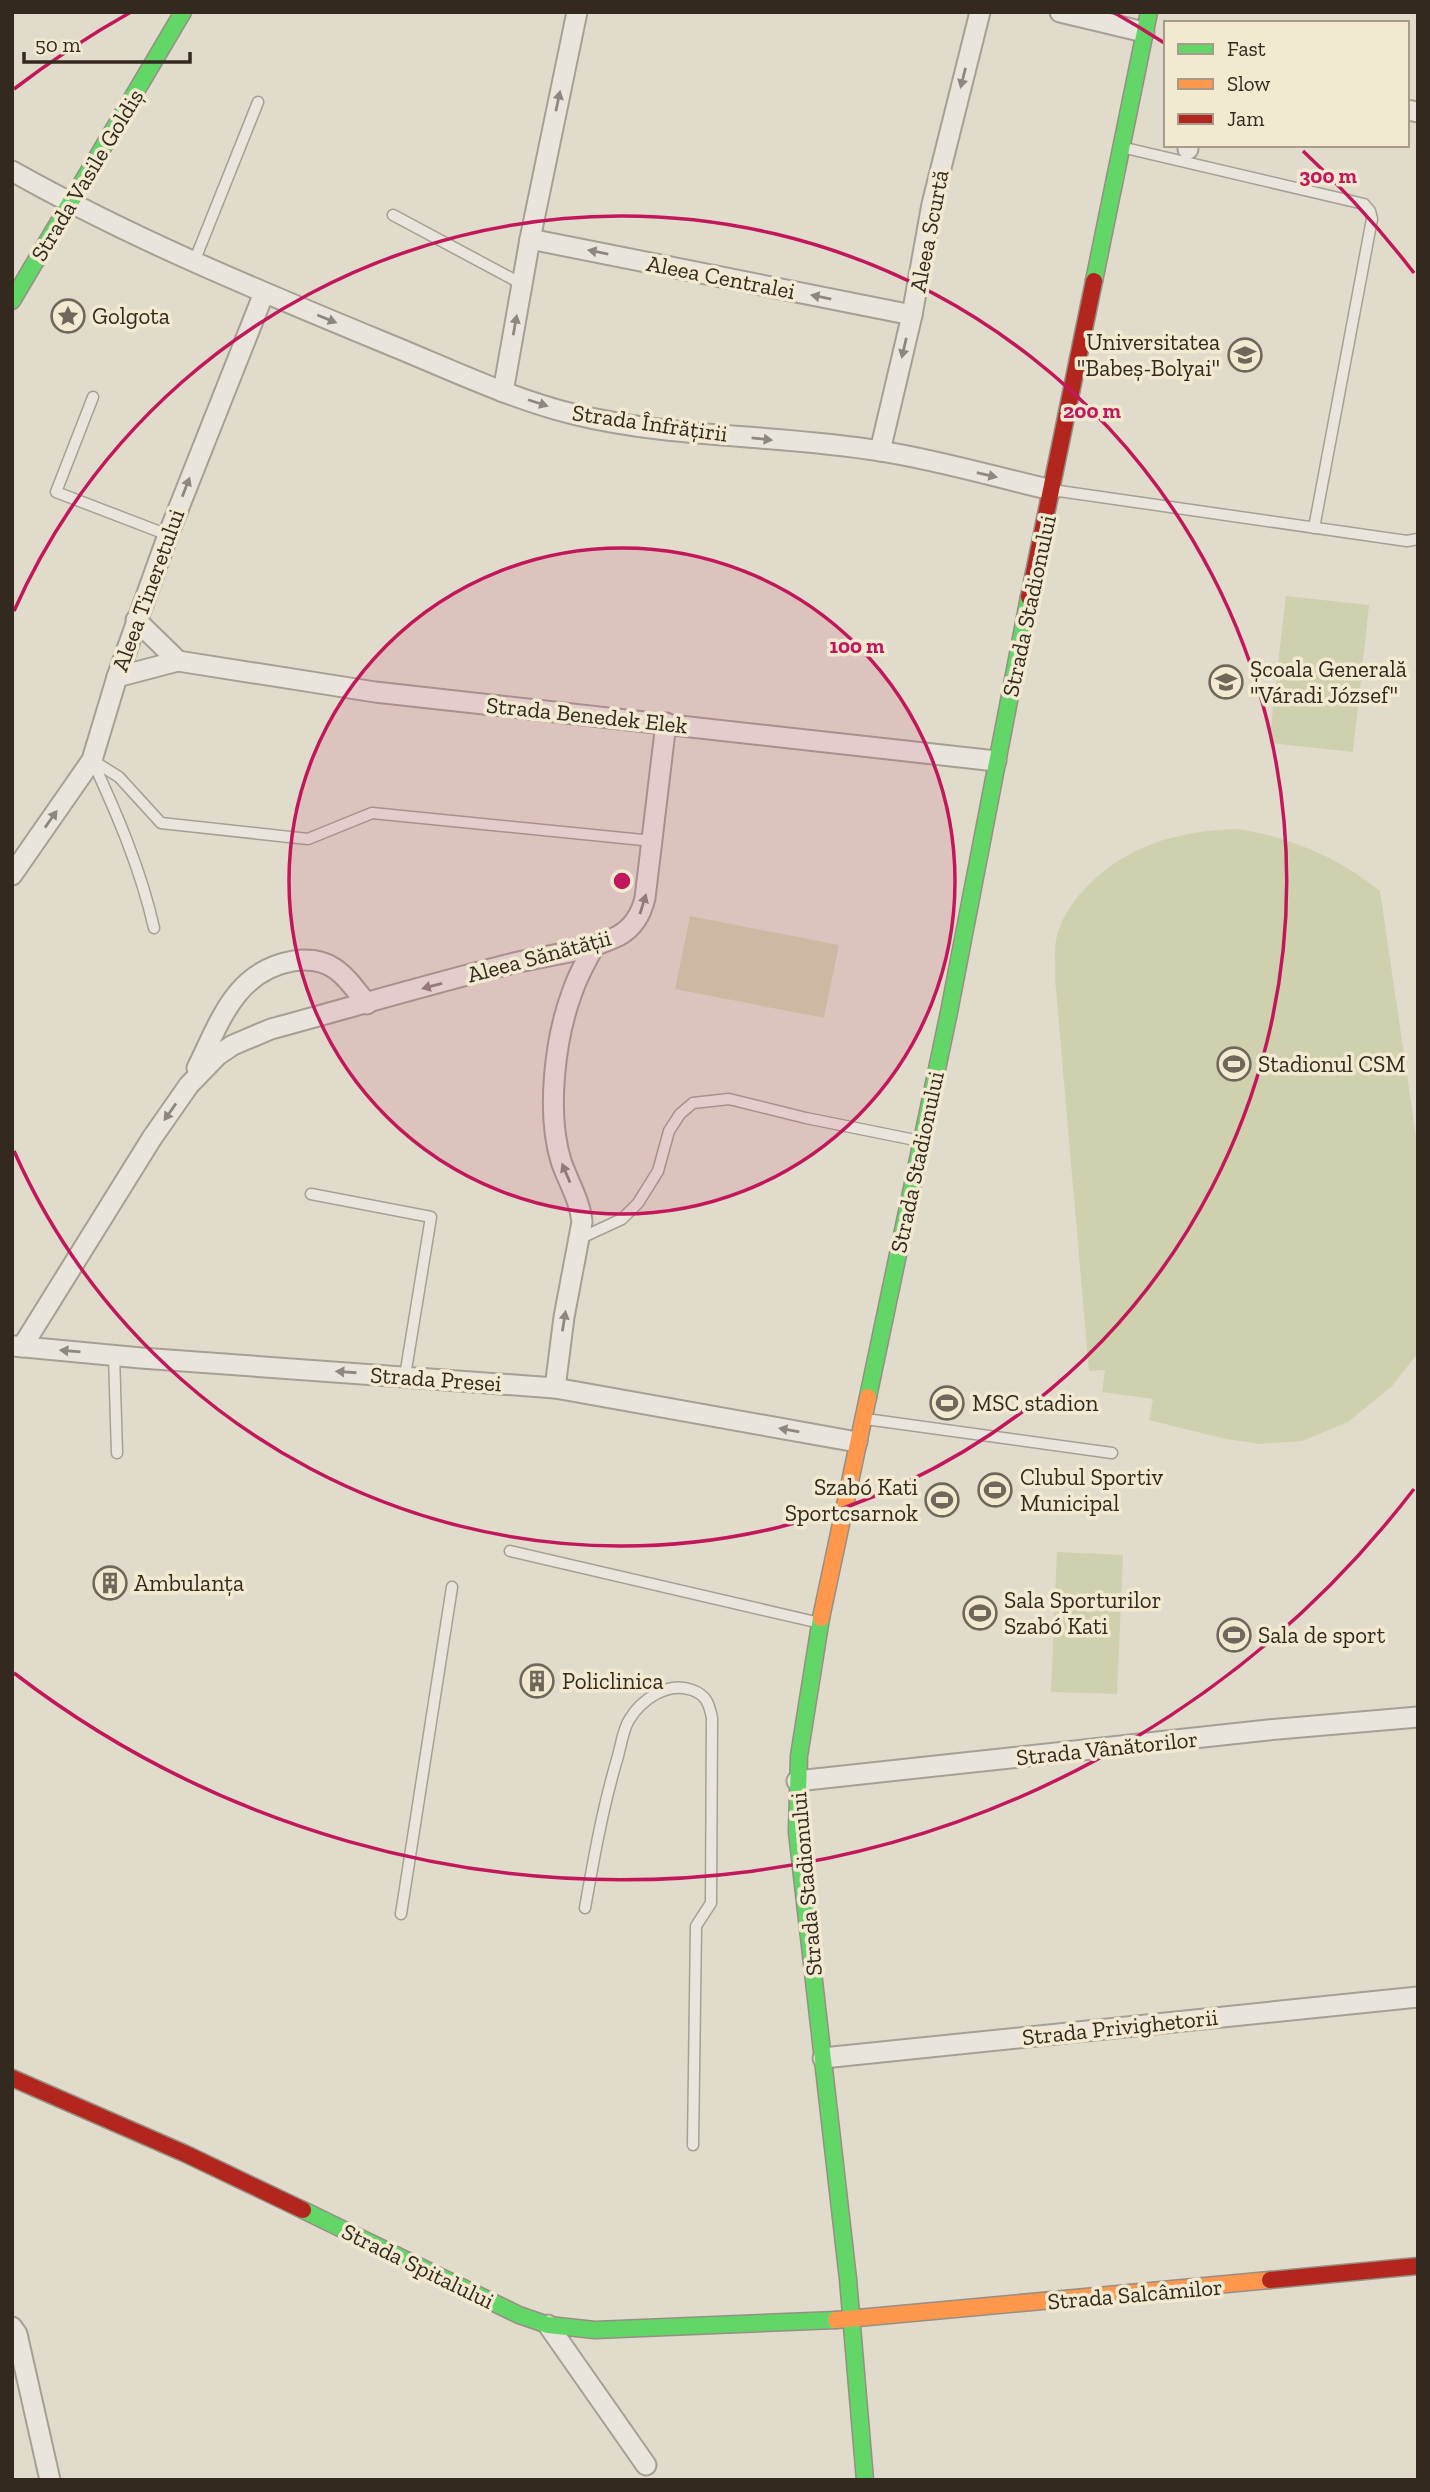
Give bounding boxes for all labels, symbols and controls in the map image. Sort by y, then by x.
scale bar [24,21,191,65]
legend [1164,21,1409,147]
text: 50 m [35,32,81,57]
text: Fast [1227,36,1266,61]
one-way arrow [957,67,968,89]
text: Slow [1227,71,1270,96]
street label: Strada Vasile Goldiș [25,84,149,266]
one-way arrow [552,90,563,112]
text: Jam [1227,106,1264,131]
text: 300 m [1299,163,1357,188]
street label: Aleea Scurtă [903,167,955,295]
one-way arrow [587,247,609,258]
street label: Aleea Centralei [644,249,798,305]
one-way arrow [810,291,832,302]
place icon: Golgota [49,297,87,335]
place label: Golgota [92,302,170,330]
one-way arrow [317,314,338,325]
one-way arrow [510,314,521,336]
place label: Universitatea "Babeș-Bolyai" [1077,328,1220,382]
school or university icon: Universitatea "Babeș-Bolyai" [1226,336,1264,374]
one-way arrow [898,337,909,359]
one-way arrow [528,398,549,409]
street label: Strada Înfrățirii [570,398,730,448]
text: 200 m [1063,398,1121,423]
one-way arrow [752,434,774,445]
one-way arrow [976,470,998,481]
one-way arrow [180,477,191,498]
street label: Aleea Tineretului [106,505,190,675]
street label: Strada Stadionului [996,513,1062,699]
text: 100 m [830,633,885,658]
place label: Școala Generală "Váradi József" [1250,655,1407,709]
school or university icon: Școala Generală "Váradi József" [1207,663,1245,701]
street label: Strada Benedek Elek [485,691,689,739]
one-way arrow [44,810,58,828]
centre of rings [610,869,634,893]
one-way arrow [638,893,648,914]
street label: Aleea Sănătății [464,923,614,989]
one-way arrow [422,981,443,991]
sports icon: Stadionul CSM [1215,1045,1253,1083]
place label: Stadionul CSM [1258,1050,1406,1078]
street label: Strada Stadionului [884,1069,950,1255]
one-way arrow [163,1103,177,1121]
one-way arrow [560,1162,571,1183]
one-way arrow [559,1310,570,1332]
one-way arrow [59,1345,81,1356]
street label: Strada Presei [369,1360,503,1398]
one-way arrow [335,1366,357,1377]
sports icon: MSC stadion [928,1384,966,1422]
place label: MSC stadion [972,1389,1098,1417]
one-way arrow [778,1424,800,1435]
place label: Clubul Sportiv Municipal [1020,1463,1163,1517]
sports icon: Clubul Sportiv Municipal [976,1471,1014,1509]
place label: Szabó Kati Sportcsarnok [785,1473,918,1527]
sports icon: Szabó Kati Sportcsarnok [923,1481,961,1519]
building icon: Ambulanța [91,1564,129,1602]
place label: Ambulanța [134,1569,244,1597]
place label: Sala Sporturilor Szabó Kati [1004,1586,1161,1640]
sports icon: Sala Sporturilor Szabó Kati [961,1594,999,1632]
sports icon: Sala de sport [1215,1616,1253,1654]
place label: Sala de sport [1258,1621,1386,1649]
building icon: Policlinica [518,1662,556,1700]
place label: Policlinica [562,1667,664,1695]
street label: Strada Vânătorilor [1015,1725,1199,1771]
street label: Strada Stadionului [784,1791,828,1977]
street label: Strada Privighetorii [1021,2003,1219,2051]
street label: Strada Spitalului [337,2217,499,2315]
street label: Strada Salcâmilor [1046,2272,1224,2316]

